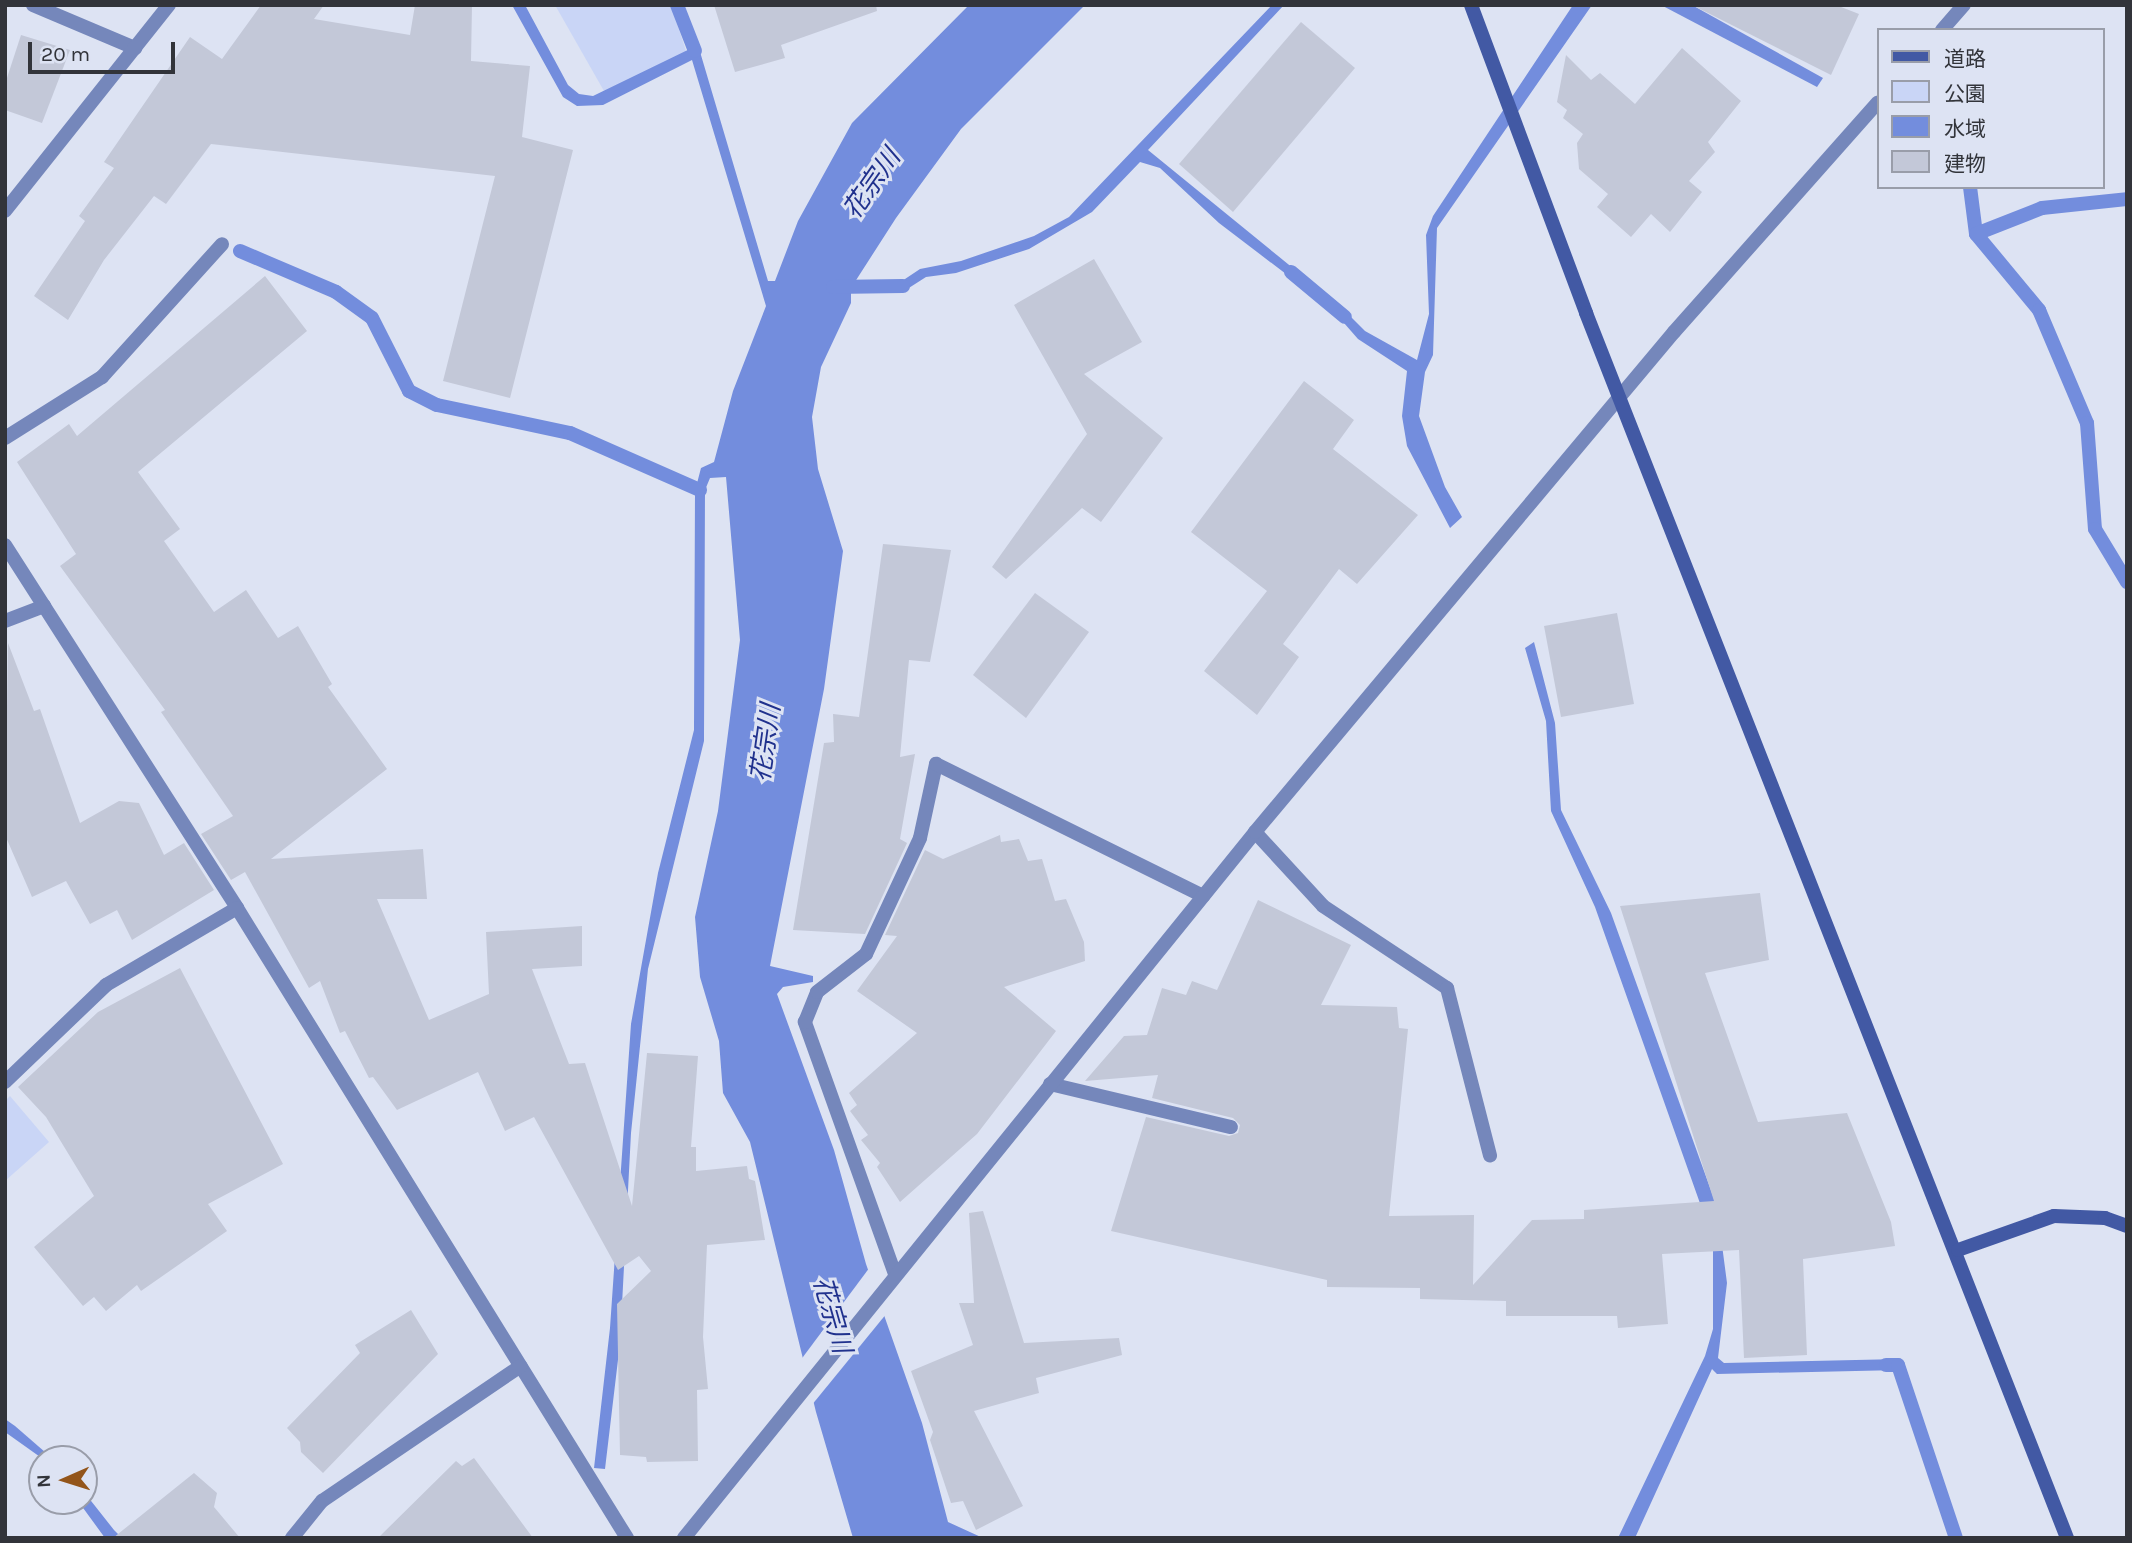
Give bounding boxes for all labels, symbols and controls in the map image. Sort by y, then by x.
scale bar [32,28,178,72]
legend [1876,28,2104,189]
text: 20 m [41,42,90,66]
text: 道路 [1944,47,1986,71]
text: 公園 [1944,82,1986,106]
text: 水域 [1944,117,1986,141]
water label: 花宗川 [837,143,907,225]
text: 建物 [1944,152,1986,176]
water label: 花宗川 [745,702,787,784]
water label: 花宗川 [806,1273,858,1357]
north arrow [28,1445,98,1515]
text: N [33,1474,55,1488]

